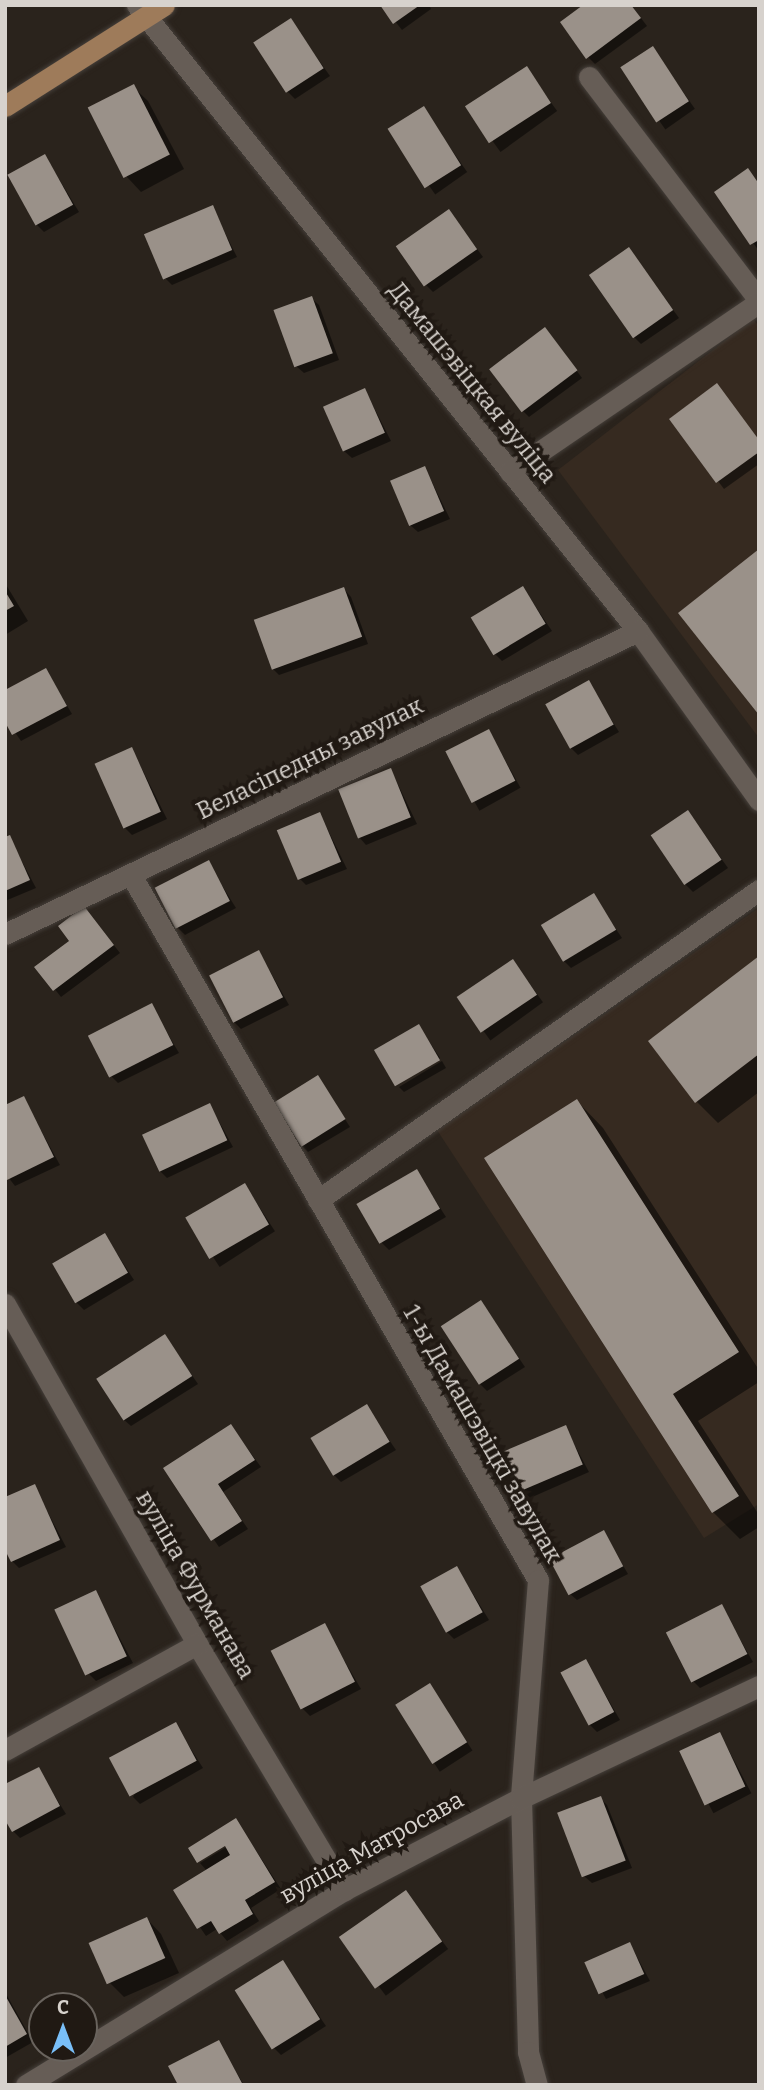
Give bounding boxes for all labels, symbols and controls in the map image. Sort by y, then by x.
street label: Дамашэвіцкая вуліца [382,276,562,490]
street label: Веласіпедны завулак [192,692,428,826]
street label: 1-ы Дамашэвіцкі завулак [396,1300,568,1568]
street label: вуліца Фурманава [129,1486,261,1684]
street label: вуліца Матросава [275,1786,469,1910]
north arrow [28,1992,98,2062]
text: С [57,1996,69,2019]

